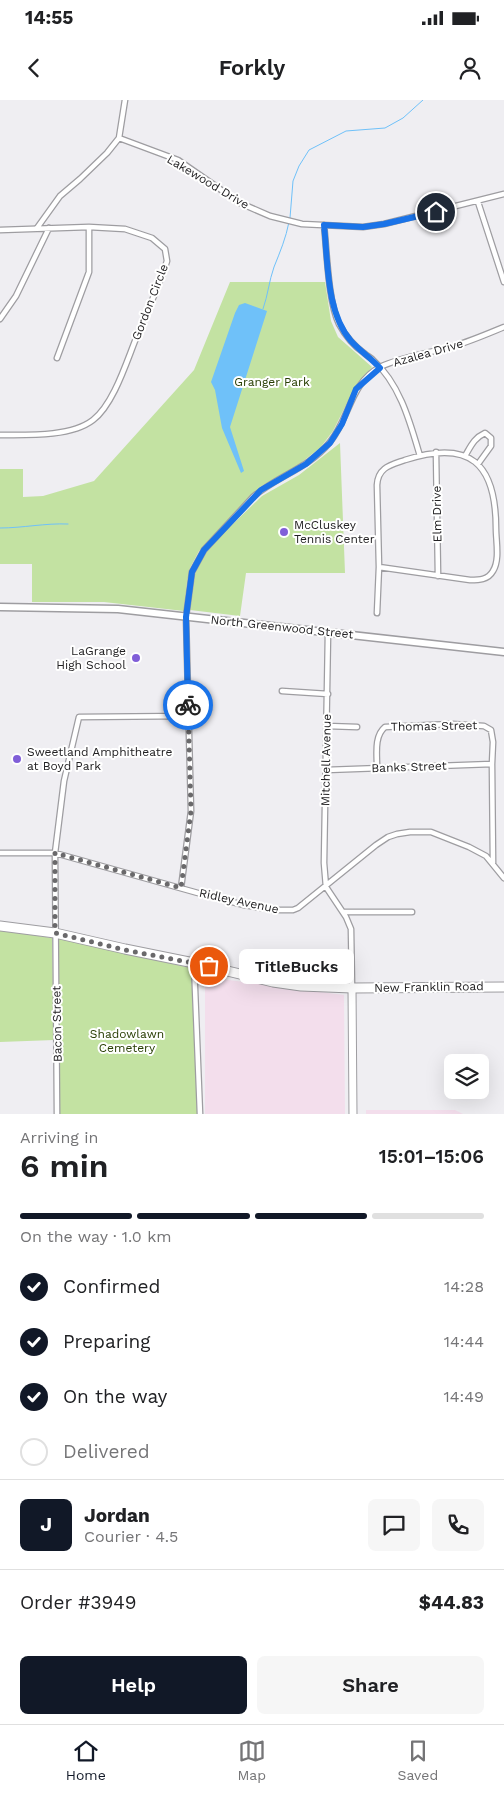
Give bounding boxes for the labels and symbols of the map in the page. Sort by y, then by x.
street label: Lakewood Drive [165,152,252,212]
pin [415,191,457,233]
street label: Gordon Circle [129,262,171,342]
street label: Azalea Drive [391,336,465,370]
park label: Granger Park [234,375,310,389]
street label: Elm Drive [430,485,444,542]
place label: McCluskey Tennis Center [294,518,375,546]
marker: McCluskey Tennis Center [278,526,290,538]
street label: North Greenwood Street [210,613,354,641]
place label: LaGrange High School [56,644,126,672]
marker: LaGrange High School [130,652,142,664]
courier [163,680,213,730]
street label: Mitchell Avenue [318,714,334,806]
street label: Thomas Street [391,718,477,734]
place label: Sweetland Amphitheatre at Boyd Park [27,745,172,773]
marker: Sweetland Amphitheatre at Boyd Park [11,753,23,765]
street label: Banks Street [371,759,447,775]
street label: Ridley Avenue [198,886,280,916]
pin [188,945,230,987]
callout: TitleBucks [239,948,354,984]
street label: New Franklin Road [374,979,484,995]
street label: Bacon Street [49,986,65,1062]
park label: Shadowlawn Cemetery [90,1027,164,1055]

